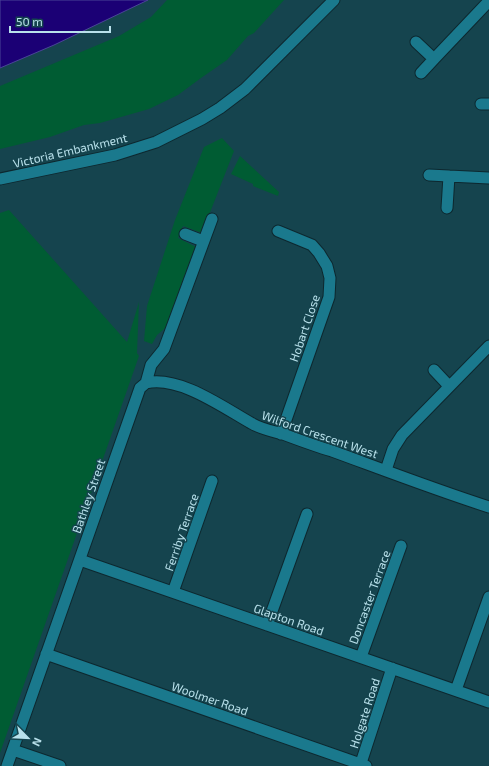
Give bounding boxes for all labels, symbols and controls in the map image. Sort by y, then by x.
scale bar [10,8,110,34]
text: 50 m [16,14,43,28]
street label: Victoria Embankment [12,130,129,170]
street label: Hobart Close [286,293,322,363]
street label: Wilford Crescent West [260,408,380,461]
street label: Bathley Street [69,457,107,535]
street label: Ferriby Terrace [161,491,201,573]
street label: Doncaster Terrace [346,548,392,646]
street label: Glapton Road [252,600,326,638]
street label: Holgate Road [346,676,382,750]
street label: Woolmer Road [170,678,250,718]
north arrow [8,718,48,758]
text: N [30,736,45,749]

